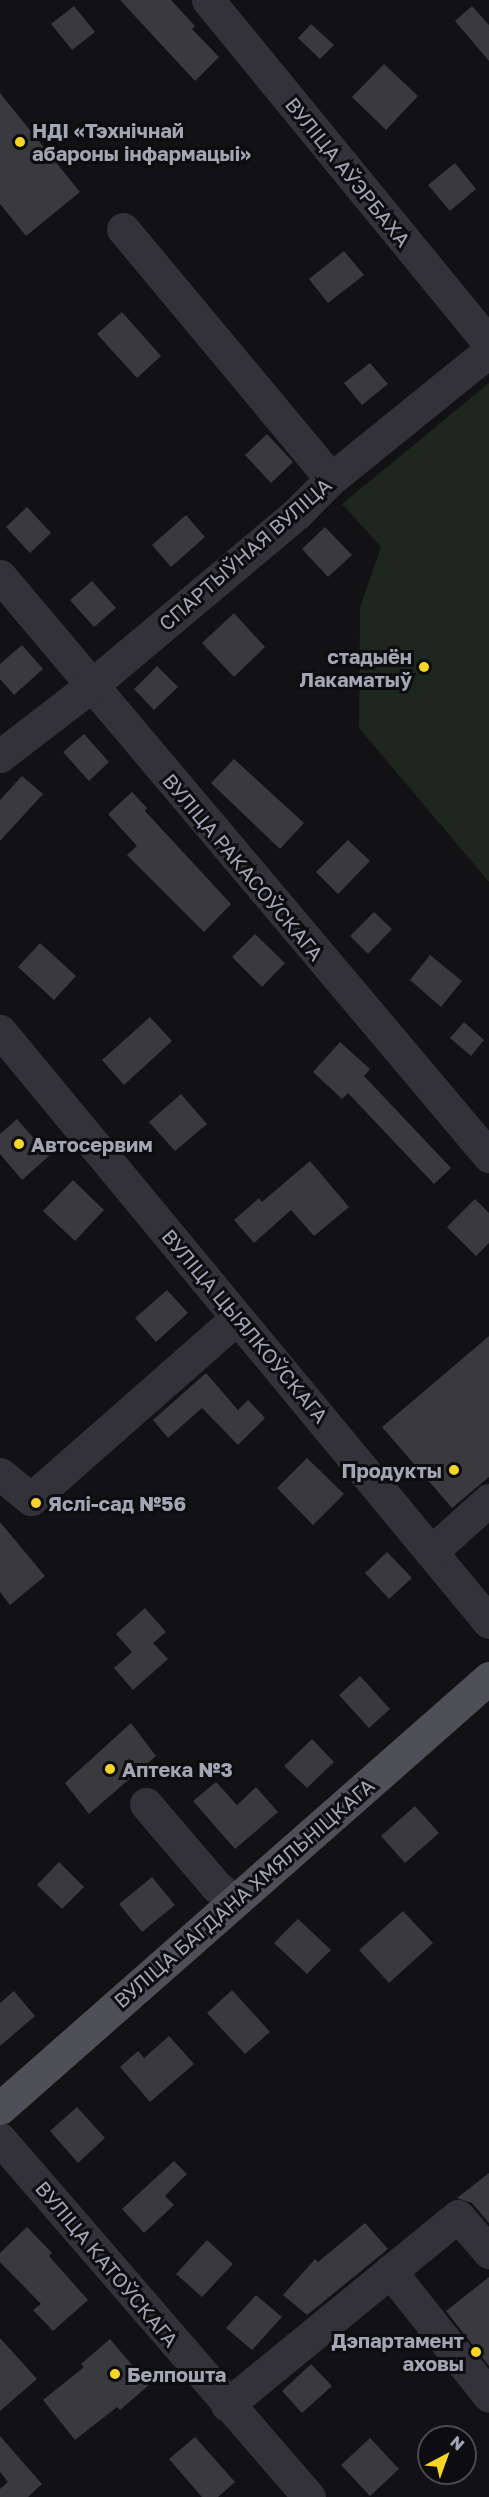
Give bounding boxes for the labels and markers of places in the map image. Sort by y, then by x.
place label: НДІ «Тэхнічнай абароны інфармацыі» [32,118,251,165]
marker: НДІ «Тэхнічнай абароны інфармацыі» [13,135,27,149]
place label: стадыён Лакаматыў [299,644,412,691]
marker: стадыён Лакаматыў [417,660,431,674]
place label: Автосервим [31,1132,153,1156]
marker: Автосервим [12,1137,26,1151]
place label: Продукты [341,1458,442,1482]
marker: Продукты [447,1463,461,1477]
place label: Яслі-сад №56 [48,1491,186,1515]
marker: Яслі-сад №56 [29,1496,43,1510]
place label: Аптека №3 [122,1757,233,1781]
marker: Аптека №3 [103,1762,117,1776]
place label: Дэпартамент аховы [332,2328,464,2375]
marker: Дэпартамент аховы [469,2345,483,2359]
place label: Белпошта [127,2362,226,2386]
marker: Белпошта [108,2367,122,2381]

